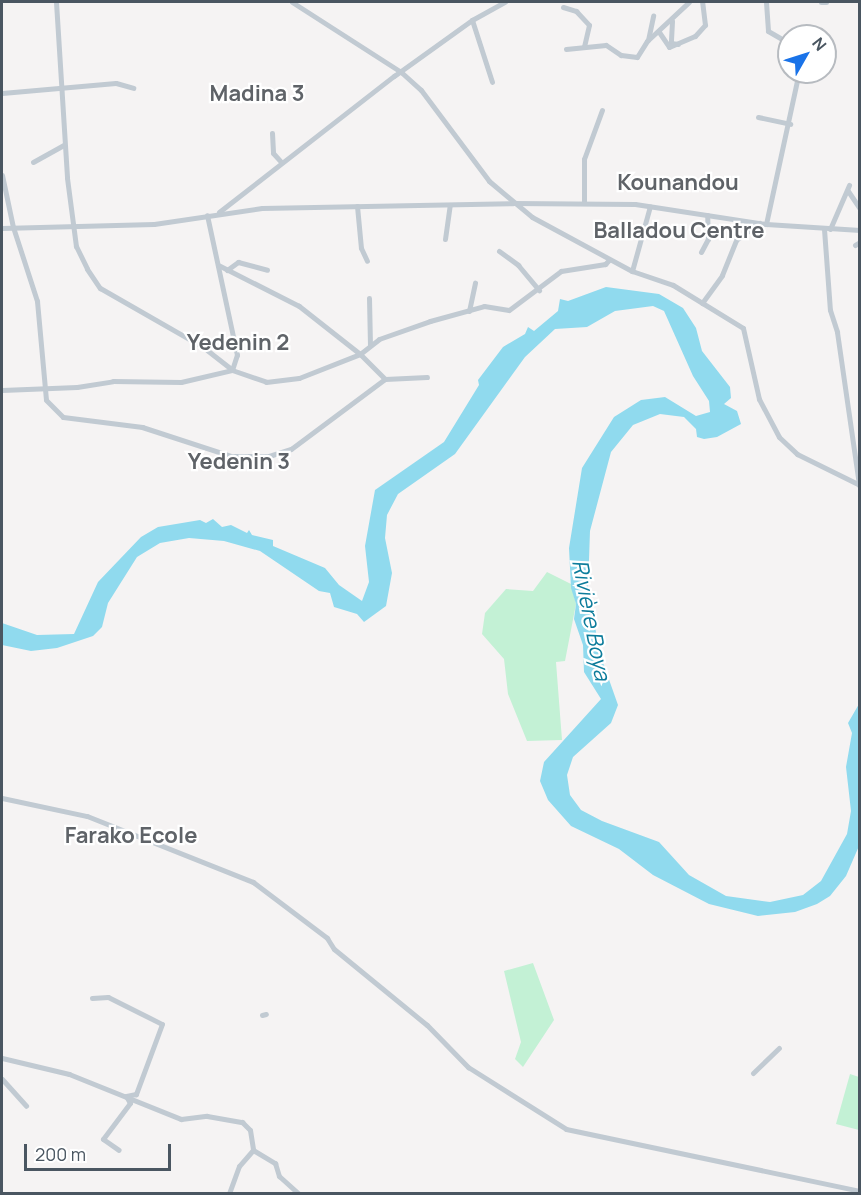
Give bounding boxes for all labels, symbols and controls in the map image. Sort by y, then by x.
north arrow [777,24,837,84]
text: N [807,33,832,55]
district label: Madina 3 [210,81,304,107]
district label: Kounandou [617,170,739,196]
district label: Balladou Centre [593,218,765,244]
district label: Yedenin 2 [187,330,289,356]
district label: Yedenin 3 [188,449,290,475]
water label: Rivière Boya [566,557,616,683]
district label: Farako Ecole [65,823,197,849]
scale bar [27,1132,174,1170]
text: 200 m [35,1142,86,1166]

